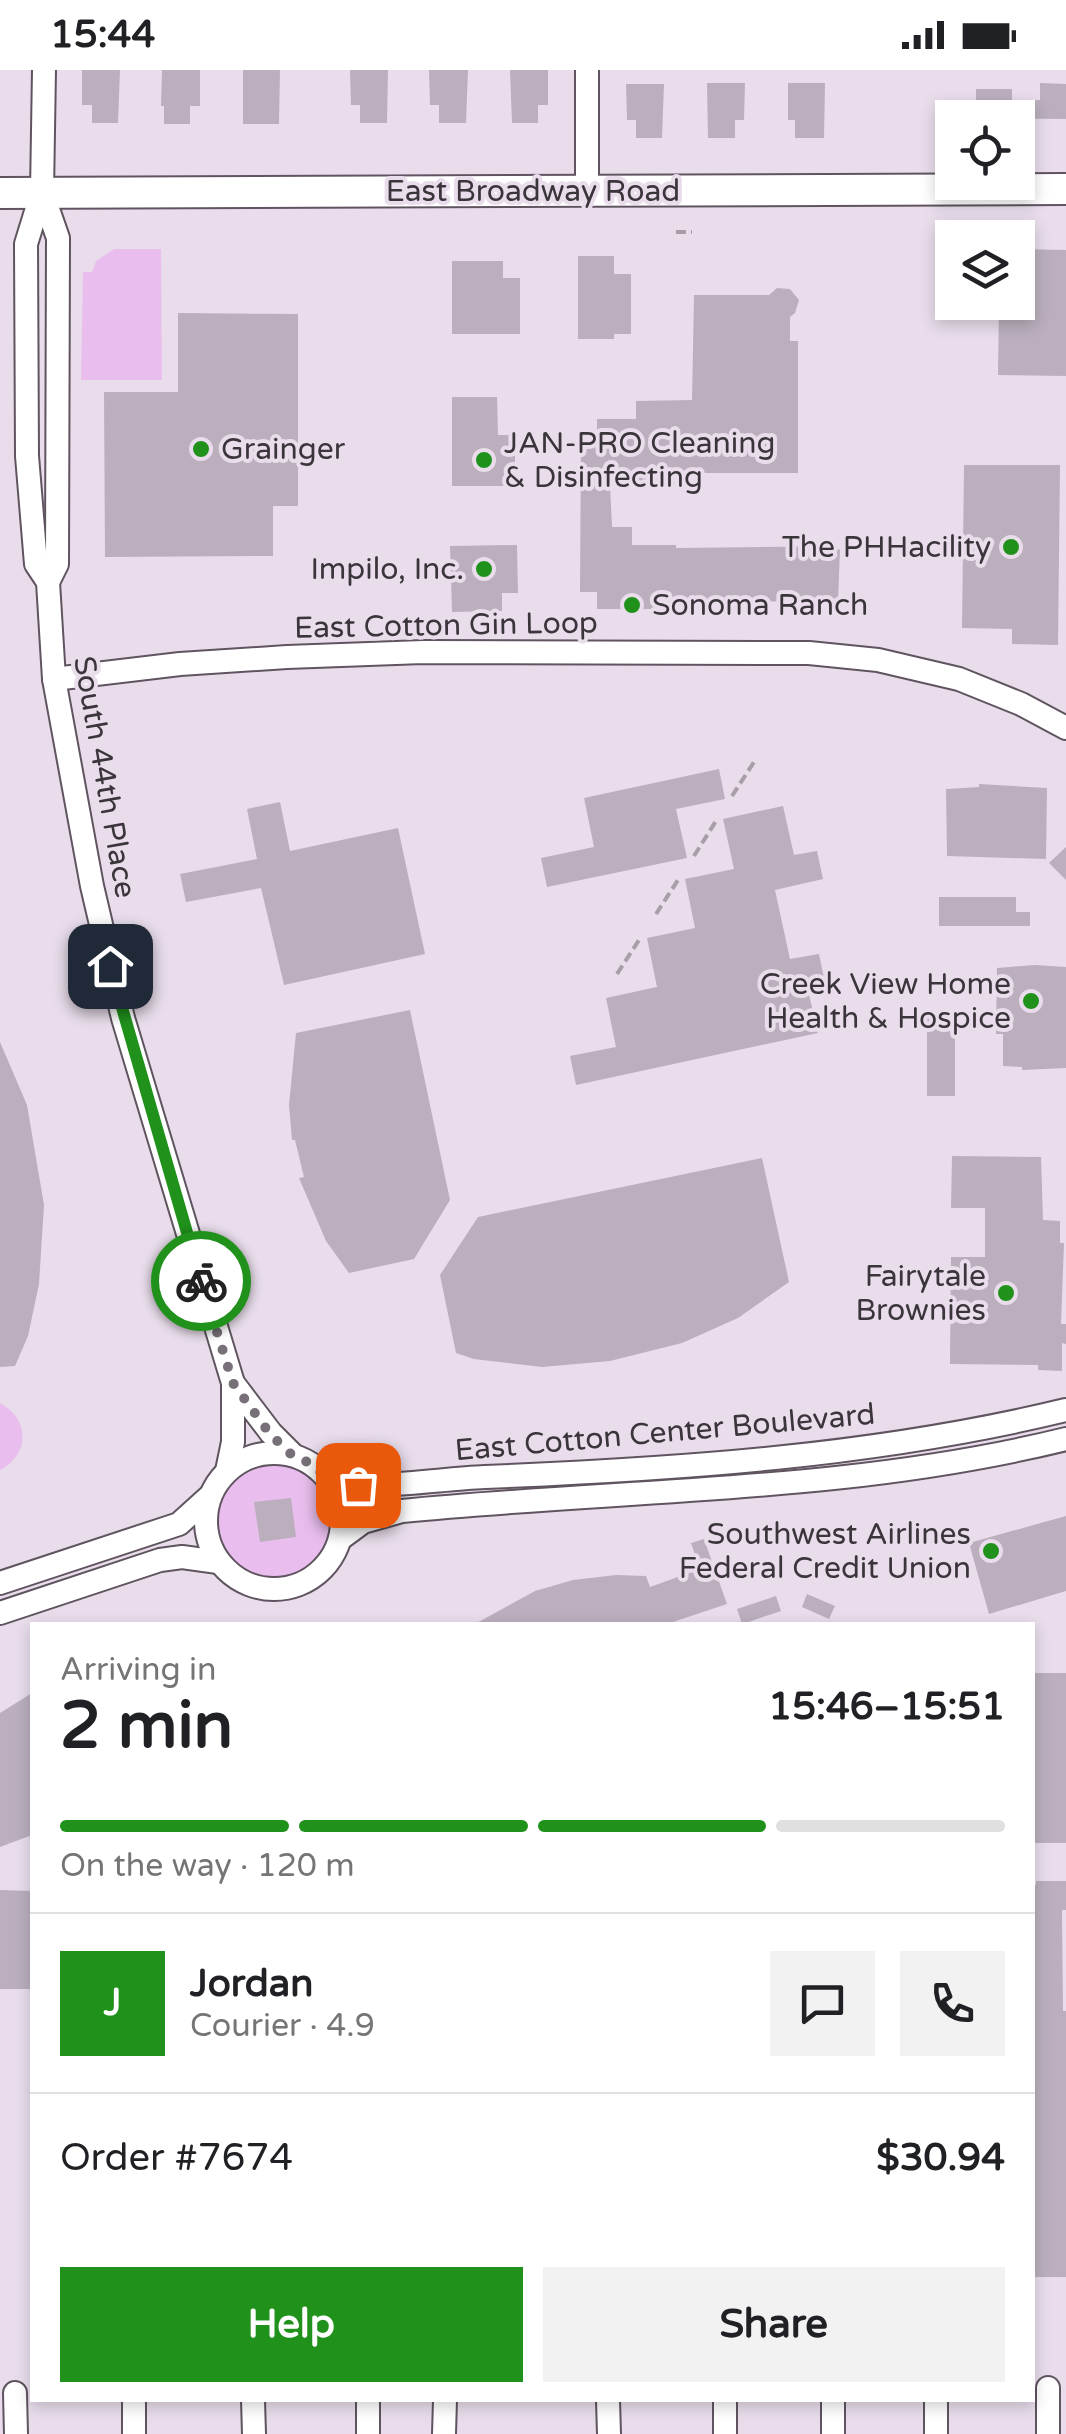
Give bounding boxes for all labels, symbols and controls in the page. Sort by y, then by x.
text: 15:44 [50,12,155,58]
map controls [935,100,1035,320]
button: locate [935,100,1035,200]
street label: East Broadway Road [386,173,680,210]
button: layers [935,220,1035,320]
place label: JAN-PRO Cleaning & Disinfecting [504,425,775,496]
place label: Grainger [221,431,346,468]
marker: Grainger [190,438,212,460]
marker: JAN-PRO Cleaning & Disinfecting [473,449,495,471]
place label: The PHHacility [782,529,991,566]
marker: The PHHacility [1000,536,1022,558]
place label: Impilo, Inc. [310,551,464,588]
marker: Impilo, Inc. [473,558,495,580]
place label: Sonoma Ranch [652,587,868,624]
marker: Sonoma Ranch [621,594,643,616]
street label: East Cotton Gin Loop [294,604,598,647]
street label: South 44th Place [65,653,144,901]
pin [68,924,153,1009]
icon: home [83,939,138,994]
place label: Creek View Home Health & Hospice [760,966,1011,1037]
marker: Creek View Home Health & Hospice [1020,990,1042,1012]
courier [151,1231,251,1331]
icon: bike [174,1254,229,1309]
place label: Fairytale Brownies [855,1258,986,1329]
marker: Fairytale Brownies [995,1282,1017,1304]
street label: East Cotton Center Boulevard [453,1396,877,1469]
pin [316,1443,401,1528]
icon: bag [331,1458,386,1513]
place label: Southwest Airlines Federal Credit Union [679,1516,971,1587]
marker: Southwest Airlines Federal Credit Union [980,1540,1002,1562]
text: Arriving in [60,1651,217,1689]
text: 15:46–15:51 [768,1684,1005,1730]
text: 2 min [60,1687,233,1766]
text: On the way · 120 m [60,1847,355,1885]
button: chat [770,1951,875,2056]
button: phone [900,1951,1005,2056]
text: Jordan [190,1961,313,2007]
text: J [104,1980,121,2026]
text: Courier · 4.9 [190,2007,375,2045]
text: Order #7674 [60,2135,293,2181]
text: $30.94 [876,2135,1005,2181]
button: Help [60,2267,523,2382]
button: Share [543,2267,1005,2382]

